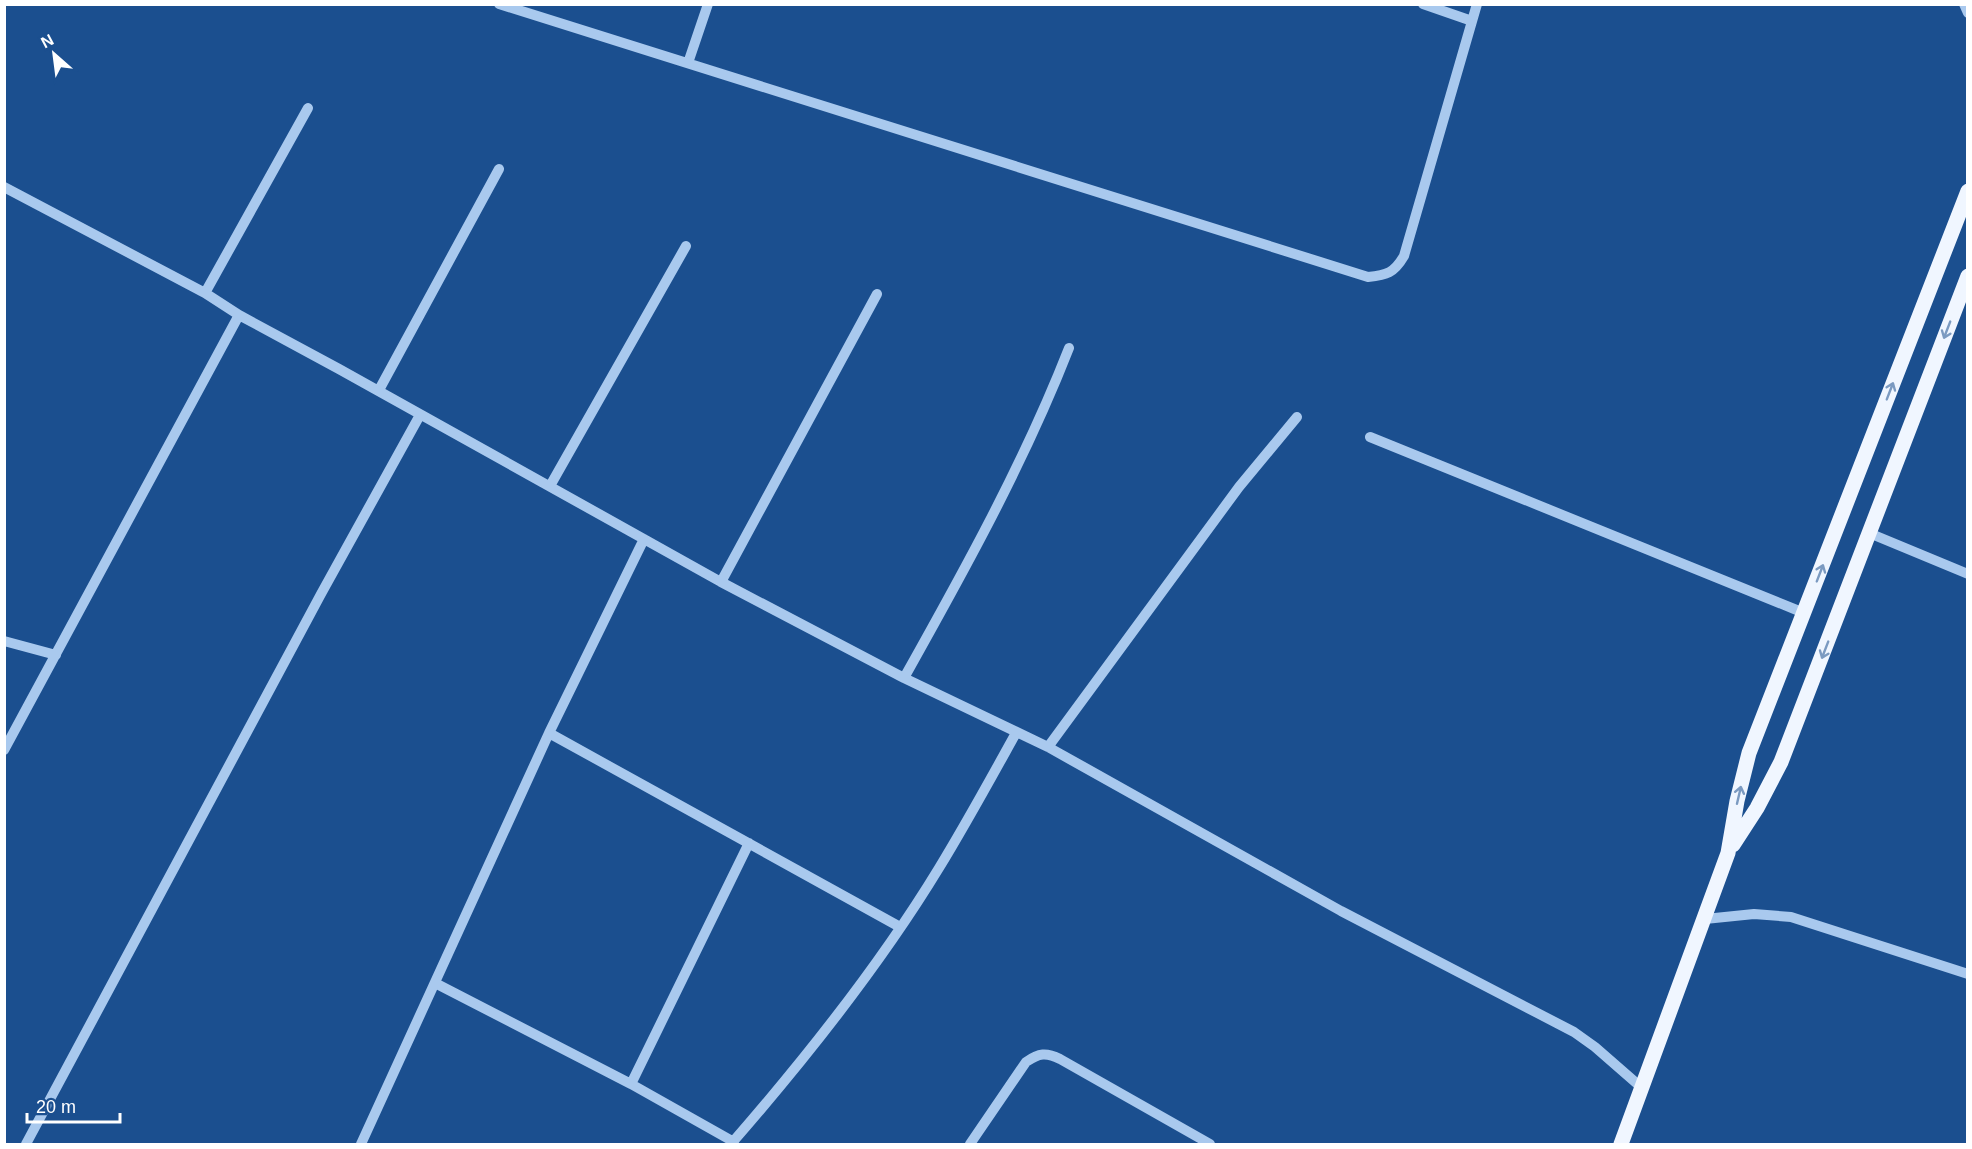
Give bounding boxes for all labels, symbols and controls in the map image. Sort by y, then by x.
north arrow [24,24,84,84]
text: N [38,31,56,51]
one-way arrow [1940,320,1951,339]
one-way arrow [1886,382,1897,401]
one-way arrow [1815,564,1826,582]
one-way arrow [1819,640,1830,659]
one-way arrow [1734,786,1746,805]
scale bar [27,1086,120,1124]
text: 20 m [36,1097,76,1117]

